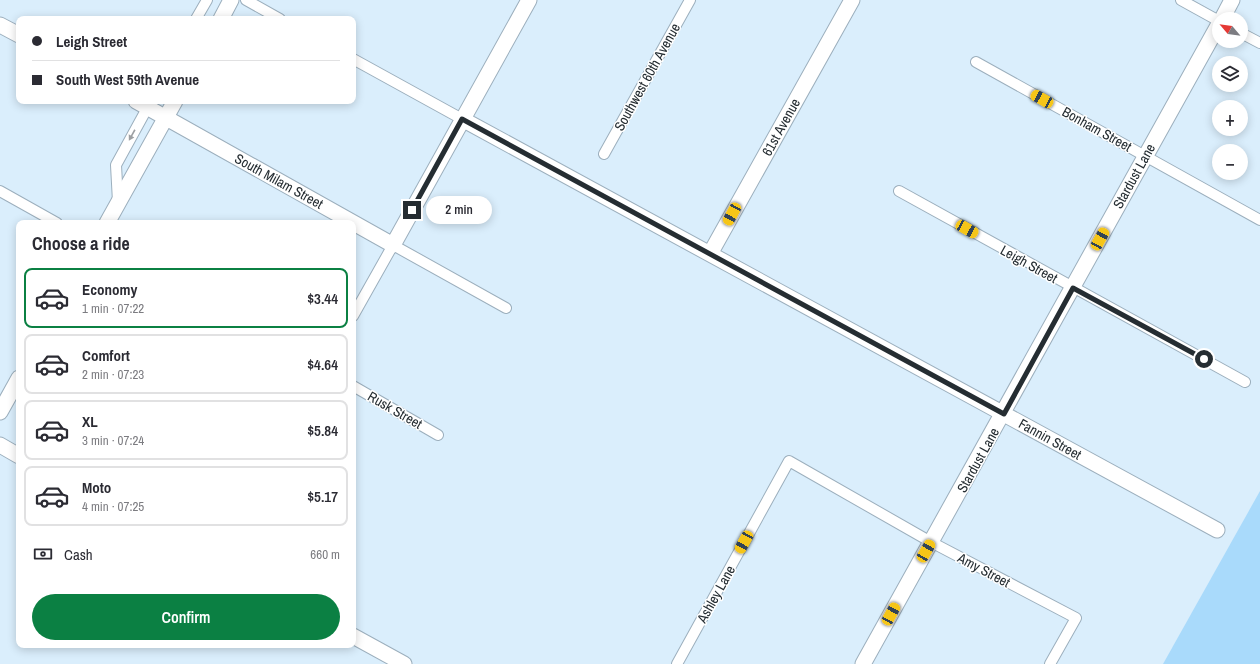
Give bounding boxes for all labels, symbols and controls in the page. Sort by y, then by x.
north arrow [1212,12,1248,48]
map controls [1212,12,1248,180]
street label: Southwest 60th Avenue [610,20,684,134]
text: Leigh Street [56,31,127,52]
button: layers [1212,56,1248,92]
text: South West 59th Avenue [56,69,199,90]
car [1029,88,1055,110]
street label: 61st Avenue [758,95,804,159]
button: + [1212,100,1248,136]
street label: Bonham Street [1059,103,1135,155]
one-way arrow [129,129,136,141]
street label: Stardust Lane [1109,140,1159,212]
button: − [1212,144,1248,180]
street label: South Milam Street [232,149,326,213]
callout: 2 min [426,196,492,224]
route end [403,201,421,219]
text: 2 min [445,201,473,218]
car [721,201,743,227]
car [954,218,980,240]
car [1089,226,1111,252]
text: Choose a ride [32,231,130,256]
street label: Leigh Street [997,241,1061,287]
text: Economy [82,279,137,300]
icon: car [34,280,70,316]
text: $3.44 [307,288,338,309]
text: 1 min · 07:22 [82,300,144,317]
text: Comfort [82,345,130,366]
icon: car [34,346,70,382]
route start [1195,350,1213,368]
text: $4.64 [307,354,338,375]
text: 2 min · 07:23 [82,366,144,383]
street label: Rusk Street [365,387,425,433]
text: XL [82,411,98,432]
icon: car [34,412,70,448]
street label: Fannin Street [1015,414,1085,464]
text: $5.84 [307,420,338,441]
street label: Stardust Lane [953,424,1003,496]
text: 3 min · 07:24 [82,432,144,449]
text: Moto [82,477,111,498]
icon: car [34,478,70,514]
text: $5.17 [307,486,338,507]
text: 4 min · 07:25 [82,498,144,515]
car [733,529,755,555]
car [915,538,937,564]
icon: cash [32,543,54,565]
text: Cash [64,544,93,565]
text: 660 m [310,546,340,563]
street label: Amy Street [954,548,1013,591]
street label: Ashley Lane [692,562,739,627]
button: Confirm [32,594,340,640]
car [880,601,902,627]

